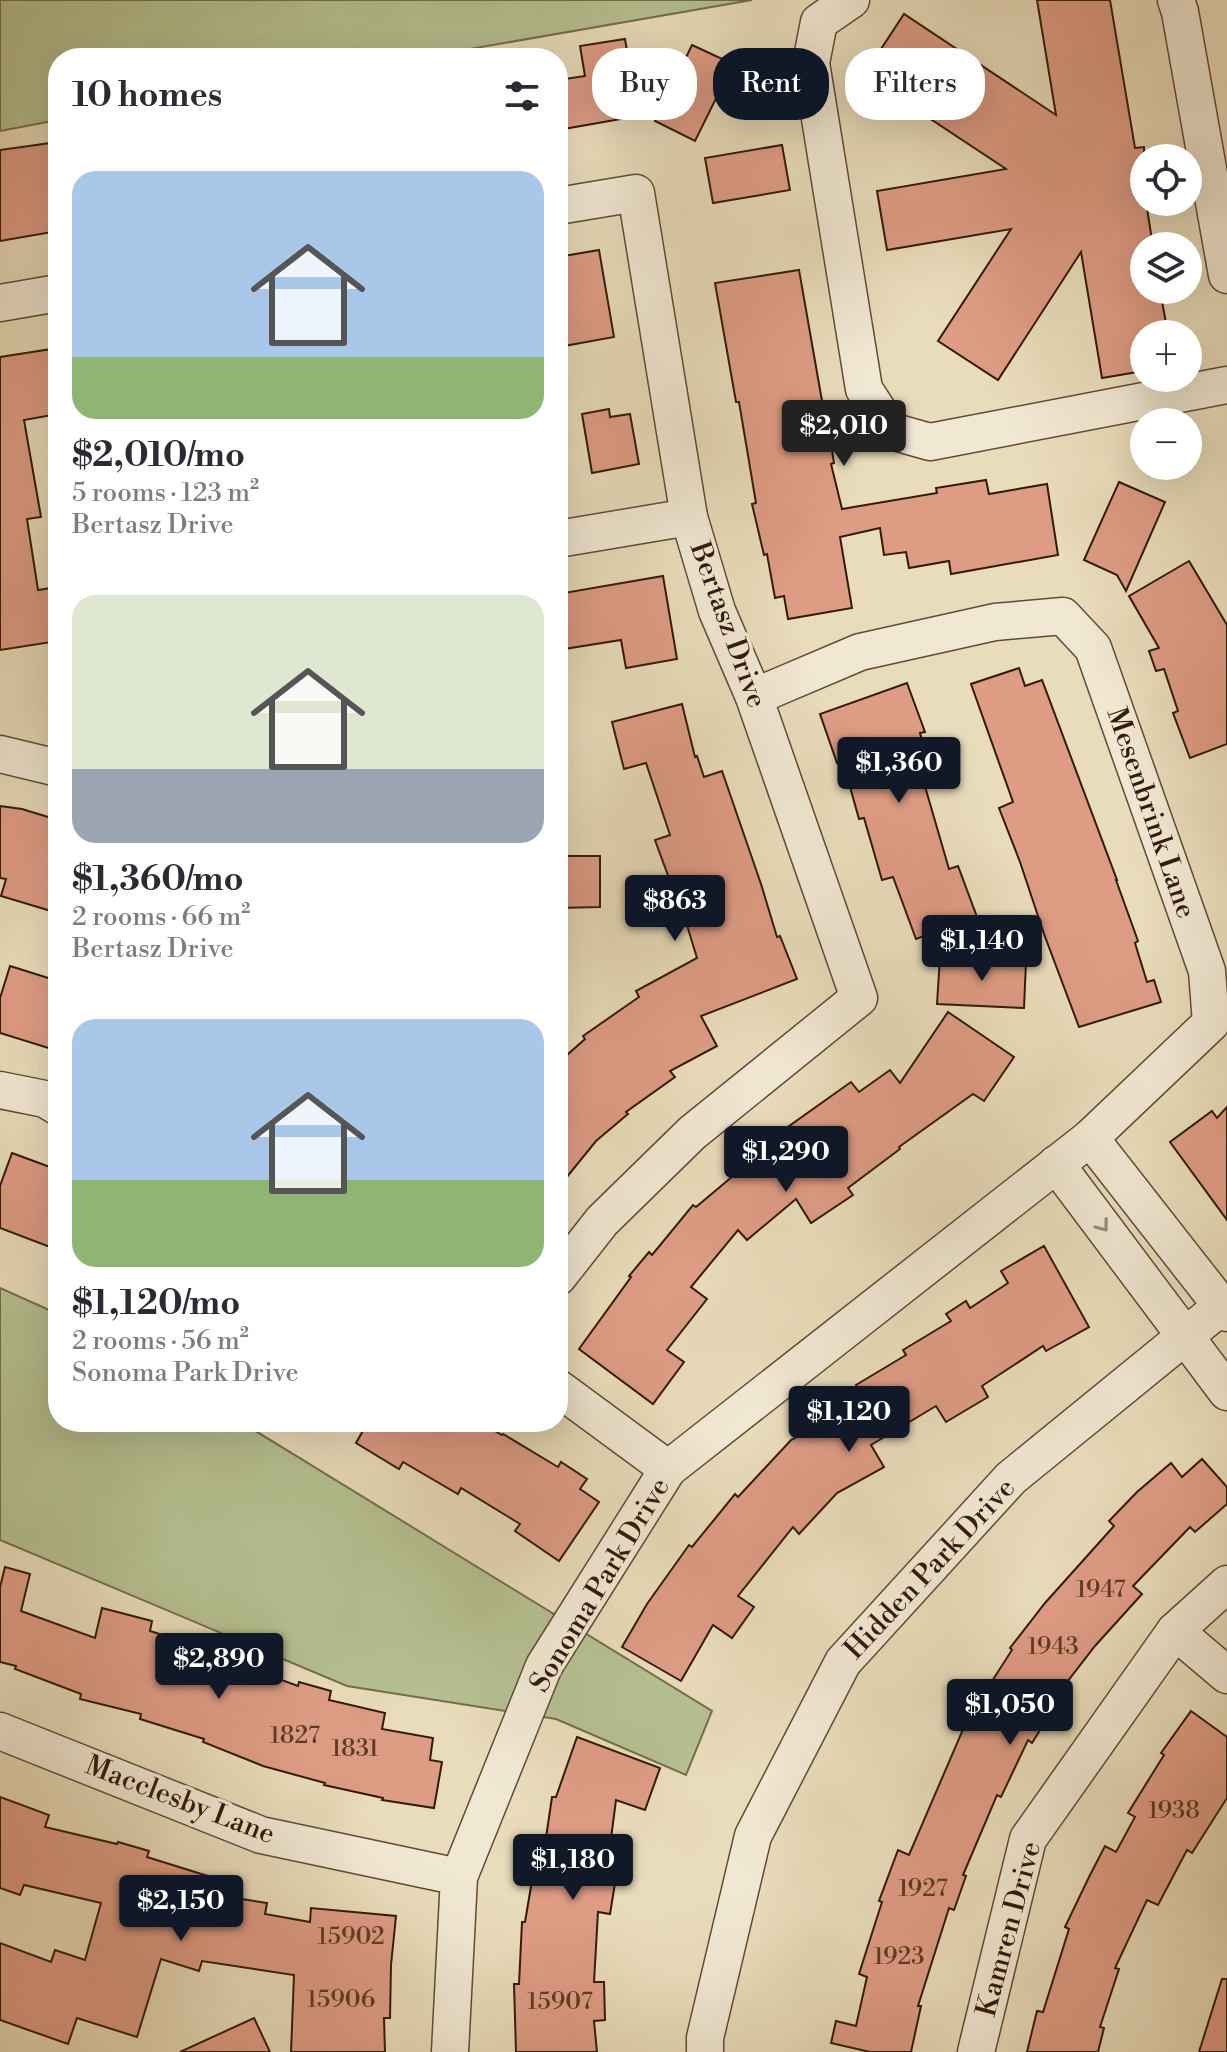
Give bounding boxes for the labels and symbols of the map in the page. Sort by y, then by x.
pin: $2,010 [779,400,909,468]
street label: Bertasz Drive [681,536,774,713]
street label: Mesenbrink Lane [1099,703,1203,923]
pin: $1,360 [834,737,964,805]
pin: $863 [628,875,722,943]
pin: $1,140 [917,915,1047,983]
pin: $1,290 [721,1126,851,1194]
one-way arrow [1093,1217,1107,1232]
pin: $1,120 [784,1386,914,1454]
street label: Sonoma Park Drive [522,1471,678,1699]
street label: Hidden Park Drive [837,1471,1023,1667]
house number: 1947 [1076,1575,1126,1605]
house number: 1943 [1027,1632,1079,1662]
pin: $2,890 [154,1633,284,1701]
pin: $1,050 [945,1679,1075,1747]
house number: 1827 [270,1721,320,1751]
house number: 1831 [331,1734,379,1764]
street label: Macclesby Lane [80,1748,280,1852]
house number: 1938 [1148,1796,1200,1826]
pin: $1,180 [508,1834,638,1902]
street label: Kamren Drive [969,1838,1049,2020]
house number: 1927 [898,1874,948,1904]
pin: $2,150 [116,1875,246,1943]
house number: 15902 [317,1922,385,1952]
house number: 1923 [874,1942,924,1972]
house number: 15906 [307,1985,375,2015]
house number: 15907 [527,1987,593,2017]

